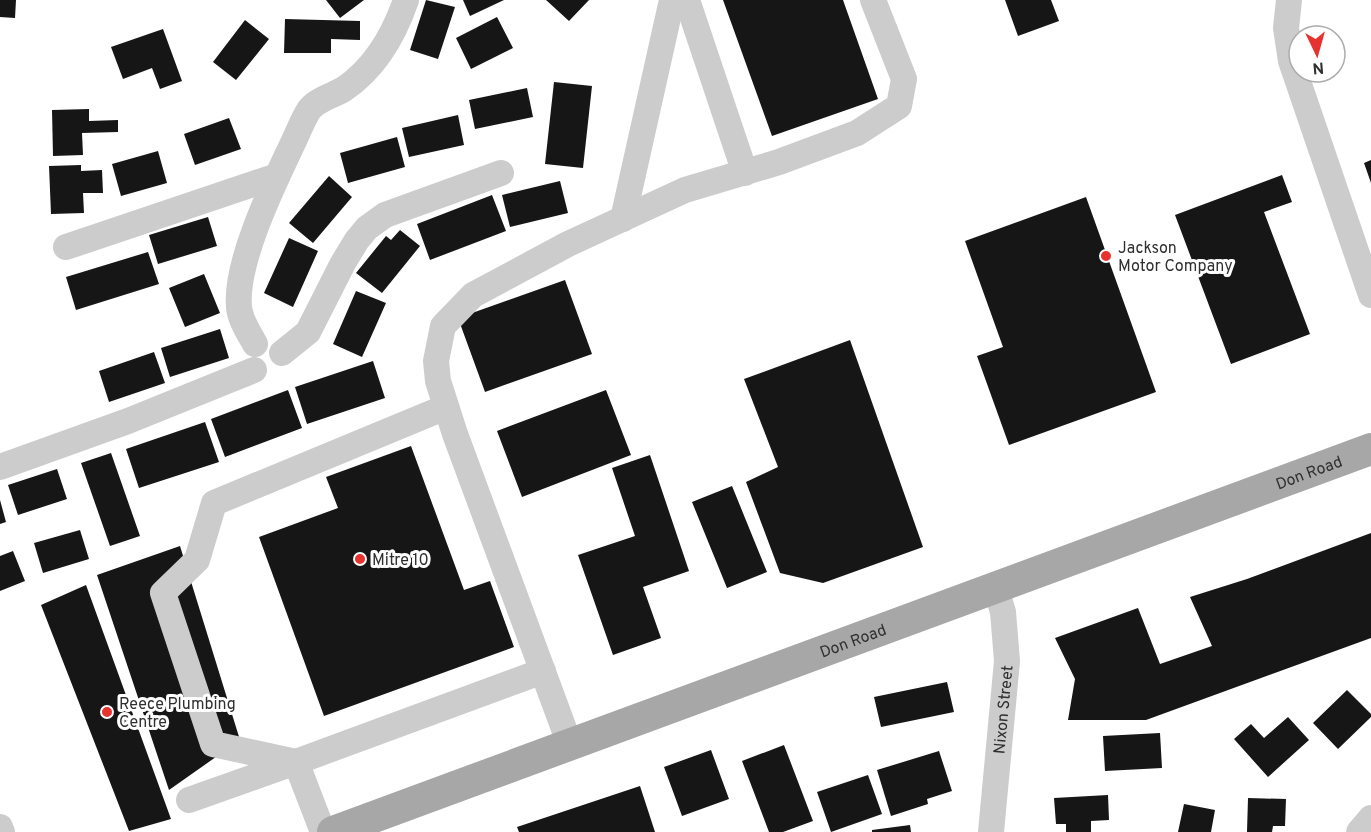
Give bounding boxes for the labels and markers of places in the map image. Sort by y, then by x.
place label: Jackson Motor Company [1118,239,1233,277]
marker: Jackson Motor Company [1099,249,1113,263]
place label: Mitre 10 [372,551,429,571]
marker: Mitre 10 [353,552,367,566]
place label: Reece Plumbing Centre [119,695,236,733]
marker: Reece Plumbing Centre [100,705,114,719]

